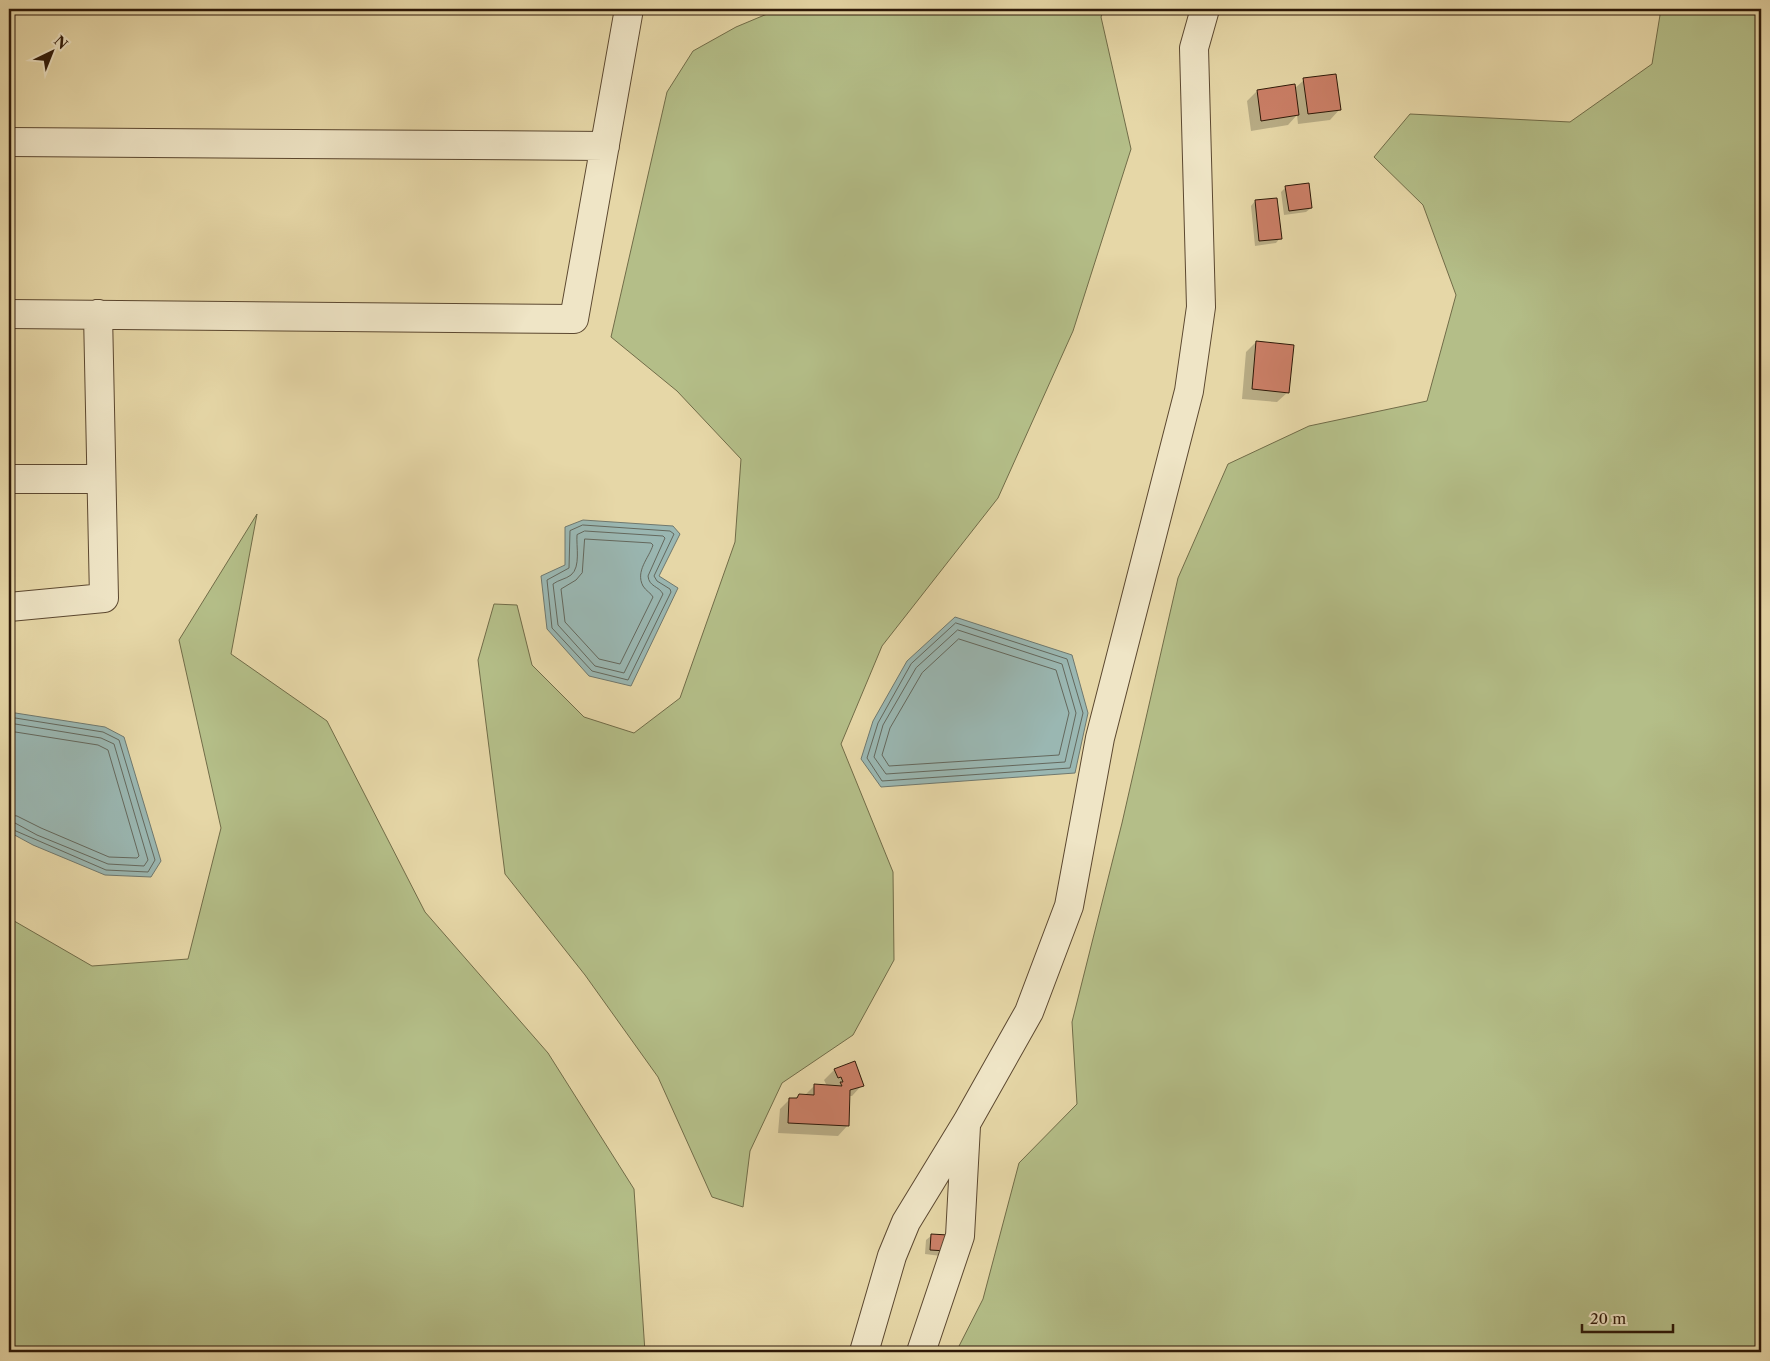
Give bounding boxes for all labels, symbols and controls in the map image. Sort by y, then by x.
north arrow [28,28,78,78]
text: N [50,32,71,53]
scale bar [1582,1301,1674,1333]
text: 20 m [1590,1309,1626,1328]

